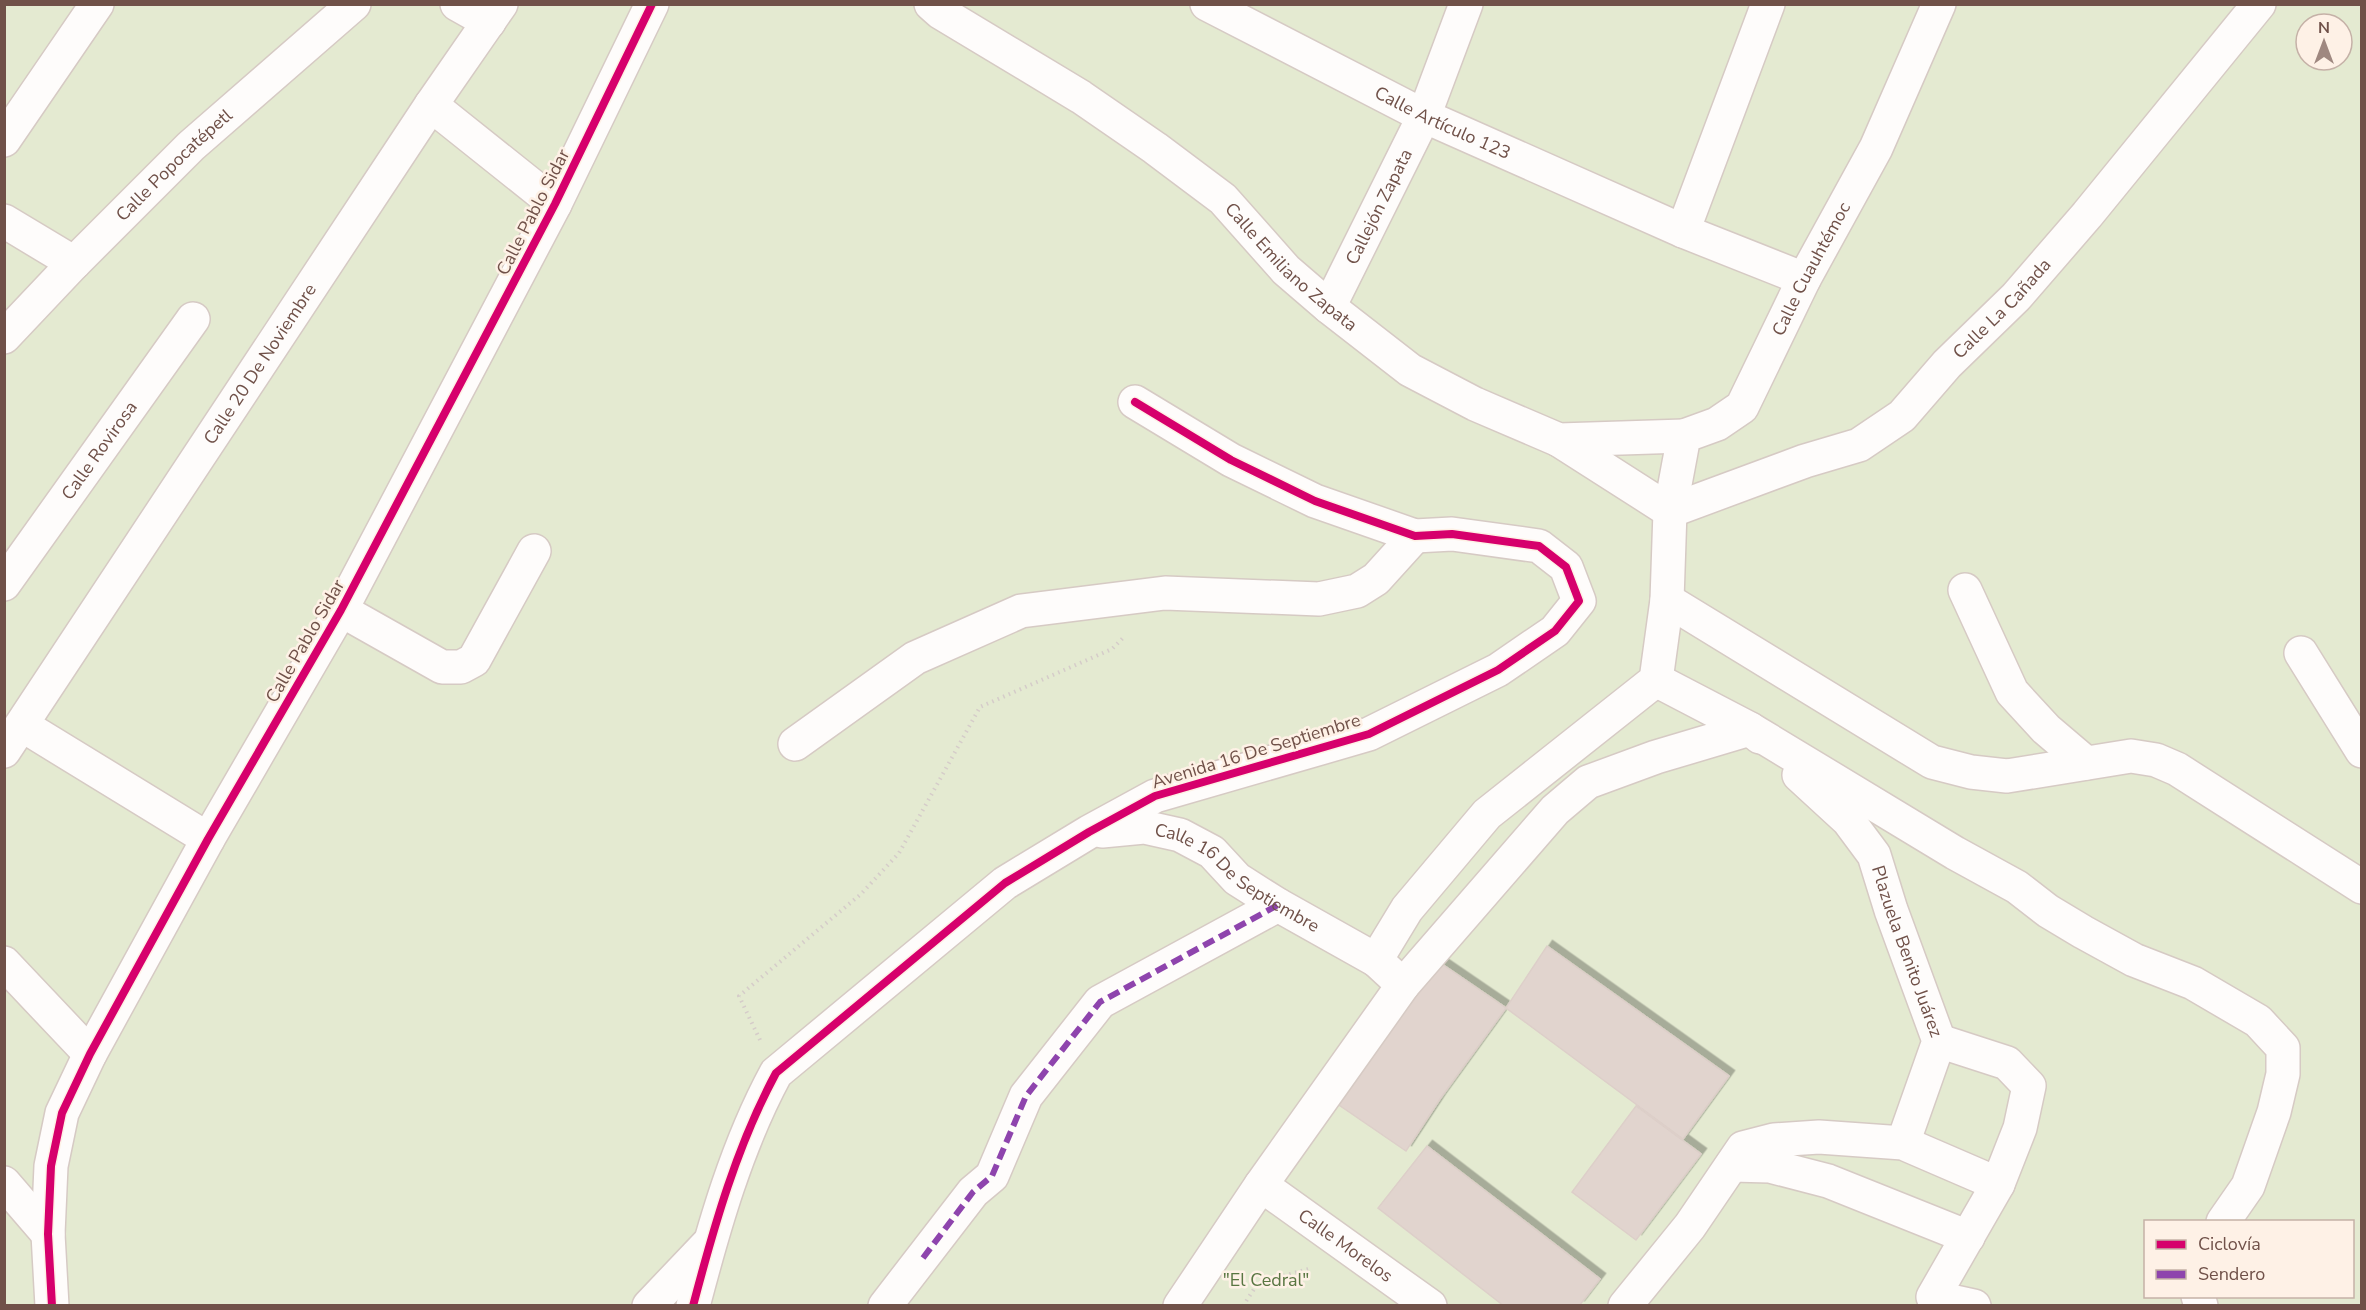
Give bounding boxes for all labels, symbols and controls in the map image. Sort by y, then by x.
north arrow [2294,12,2354,72]
text: N [2318,17,2330,39]
street label: Calle Artículo 123 [1371,81,1514,165]
street label: Calle Popocatépetl [111,103,238,226]
street label: Calle Pablo Sidar [491,144,575,279]
street label: Callejón Zapata [1340,145,1418,269]
street label: Calle Emiliano Zapata [1220,197,1362,337]
street label: Calle Cuauhtémoc [1766,198,1856,340]
street label: Calle La Cañada [1948,253,2056,364]
street label: Calle 20 De Noviembre [198,279,322,449]
street label: Calle Rovirosa [56,396,143,505]
street label: Calle Pablo Sidar [260,574,350,707]
street label: Avenida 16 De Septiembre [1149,708,1363,794]
street label: Calle 16 De Septiembre [1152,818,1324,938]
street label: Plazuela Benito Juárez [1866,863,1949,1041]
street label: Calle Morelos [1293,1203,1398,1288]
legend [2144,1220,2354,1298]
text: Ciclovía [2198,1232,2261,1256]
text: Sendero [2198,1262,2265,1286]
park label: "El Cedral" [1223,1268,1309,1292]

